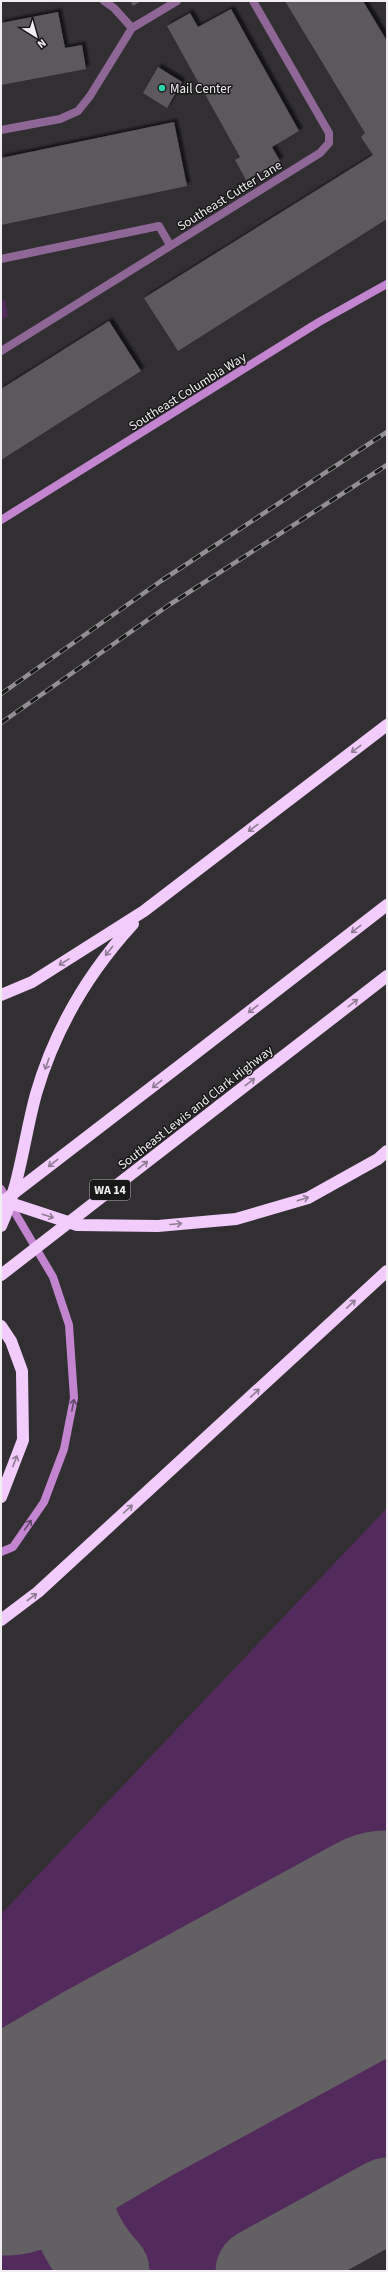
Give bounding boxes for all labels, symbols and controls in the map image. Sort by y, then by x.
north arrow [16,16,56,56]
text: N [34,35,49,52]
place label: Mail Center [170,80,232,98]
marker: Mail Center [157,83,167,93]
street label: Southeast Cutter Lane [174,156,285,235]
street label: Southeast Columbia Way [125,348,250,435]
one-way arrow [351,745,362,753]
one-way arrow [247,824,258,832]
one-way arrow [351,925,362,934]
one-way arrow [105,945,113,956]
one-way arrow [58,959,70,967]
one-way arrow [347,998,358,1007]
one-way arrow [248,1005,259,1013]
street label: Southeast Lewis and Clark Highway [114,1042,277,1174]
one-way arrow [42,1057,50,1069]
one-way arrow [244,1078,255,1087]
one-way arrow [151,1079,162,1088]
one-way arrow [48,1159,59,1167]
one-way arrow [137,1161,148,1169]
road number: WA 14 [90,1180,130,1200]
one-way arrow [297,1194,309,1202]
one-way arrow [41,1213,54,1220]
one-way arrow [169,1220,182,1228]
one-way arrow [346,1300,356,1309]
one-way arrow [250,1389,260,1398]
one-way arrow [69,1399,77,1412]
one-way arrow [11,1455,19,1467]
one-way arrow [123,1505,134,1514]
one-way arrow [24,1520,32,1531]
one-way arrow [26,1592,37,1601]

